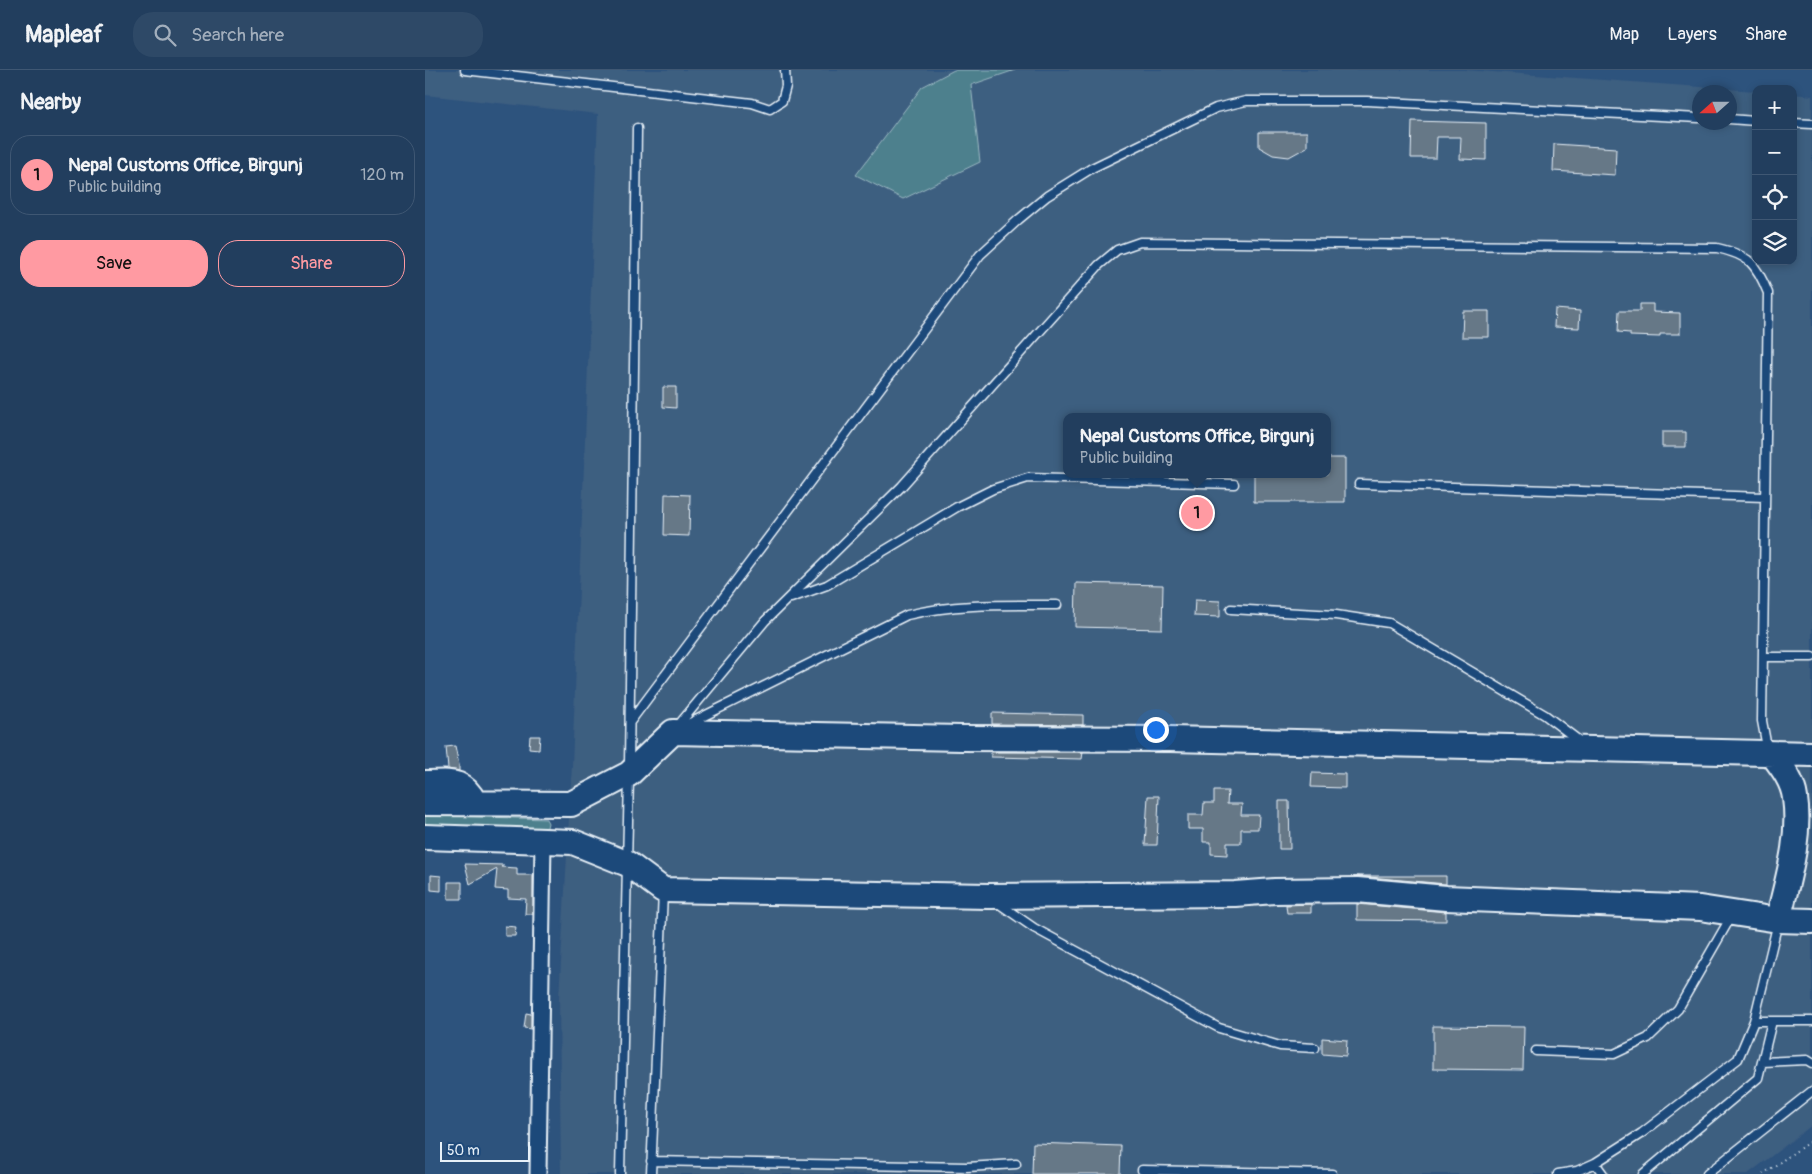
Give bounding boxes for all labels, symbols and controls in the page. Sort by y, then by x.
search box [133,12,483,57]
text: Mapleaf [25,20,103,49]
icon: search [151,21,179,49]
text: Search here [191,23,284,47]
text: Map [1610,23,1639,46]
text: Layers [1667,23,1717,46]
text: Share [1745,23,1787,46]
north arrow [1692,85,1737,130]
map controls [1752,85,1797,265]
button: + [1752,85,1797,130]
text: Nearby [20,89,81,116]
button: − [1752,130,1797,175]
text: Nepal Customs Office, Birgunj [68,153,303,177]
text: 1 [34,165,40,185]
text: 120 m [360,165,404,185]
button: locate [1752,175,1797,220]
text: Public building [68,177,161,197]
button: layers [1752,220,1797,265]
button: Save [20,240,208,287]
button: Share [218,240,405,287]
popup [1063,413,1331,478]
text: Nepal Customs Office, Birgunj [1080,424,1315,448]
text: Public building [1080,448,1173,468]
pin: 1 [1181,494,1213,532]
your location [1143,717,1169,743]
scale bar [440,1139,530,1162]
text: 50 m [447,1142,480,1159]

